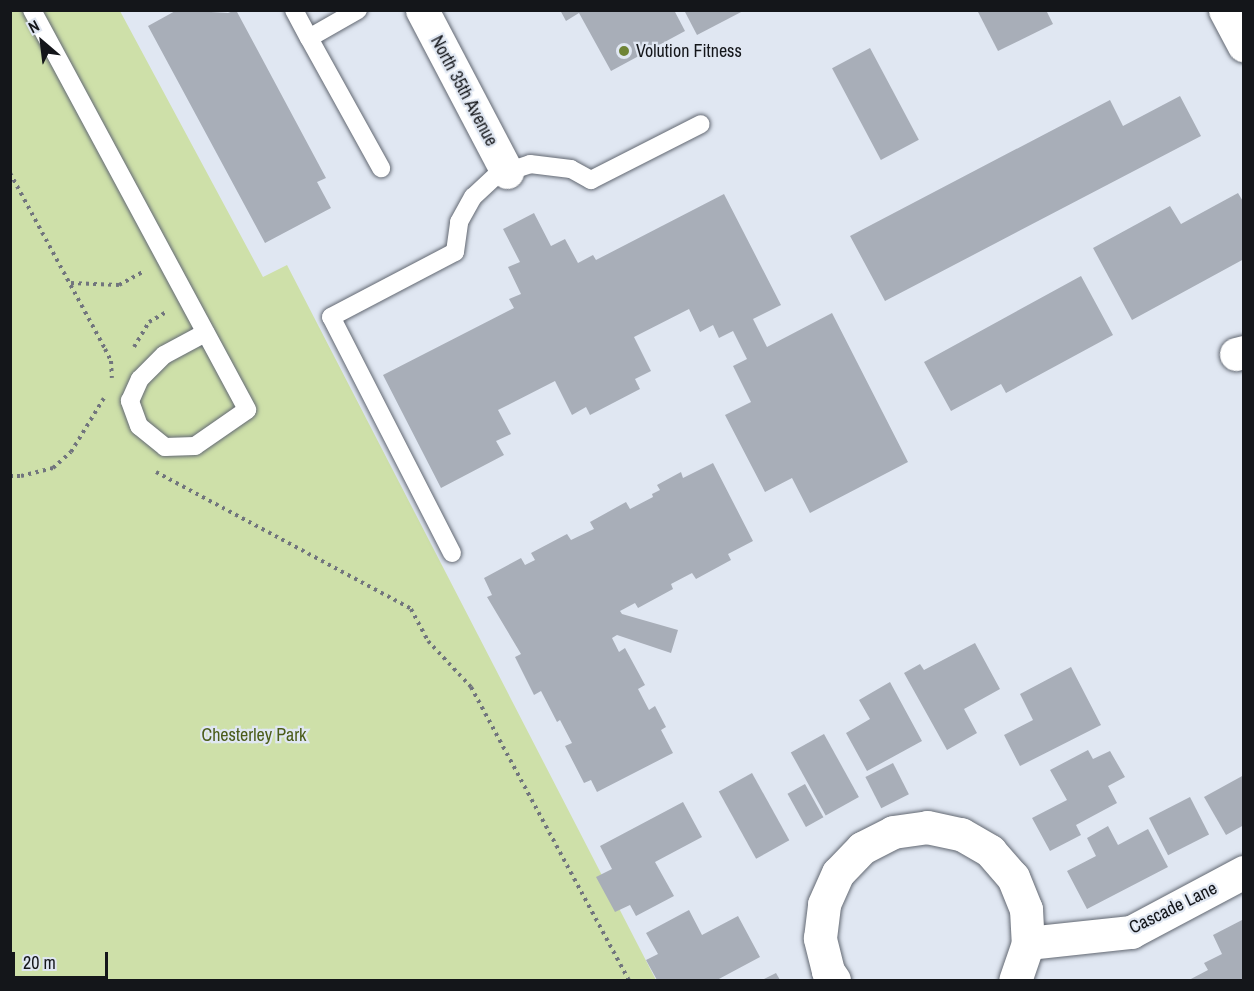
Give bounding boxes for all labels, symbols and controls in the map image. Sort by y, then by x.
north arrow [12,12,72,72]
text: N [24,14,43,38]
street label: North 35th Avenue [426,32,502,150]
place label: Volution Fitness [636,40,742,62]
marker: Volution Fitness [617,44,631,58]
park label: Chesterley Park [202,724,306,746]
street label: Cascade Lane [1125,877,1221,939]
scale bar [15,940,111,978]
text: 20 m [23,950,56,975]

